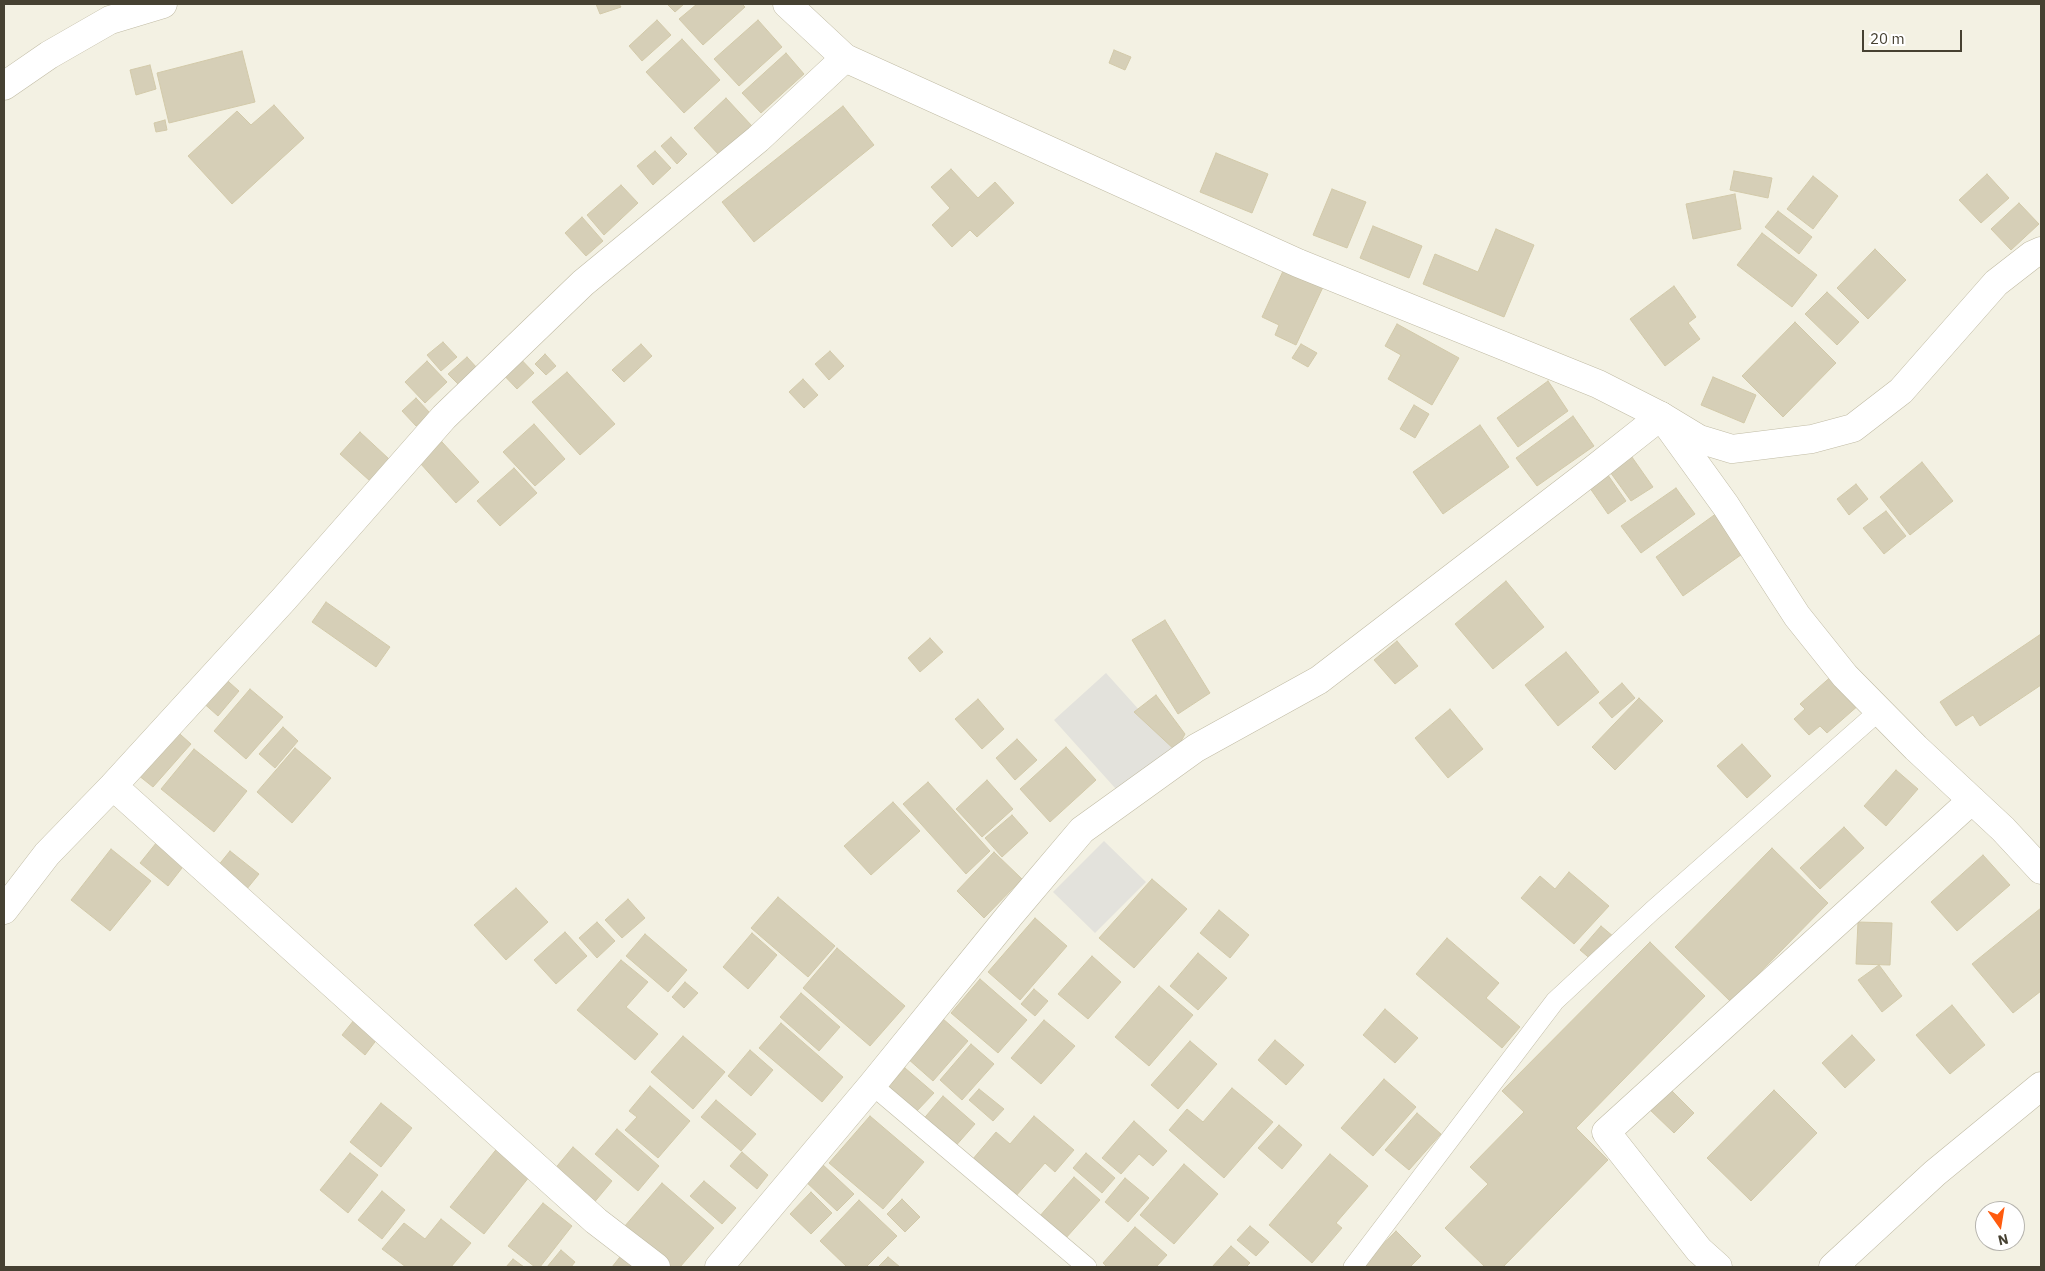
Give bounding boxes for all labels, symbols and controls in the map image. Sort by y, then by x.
scale bar [1865,20,1965,52]
text: 20 m [1870,29,1905,48]
north arrow [1975,1201,2025,1251]
text: N [1996,1230,2010,1250]

